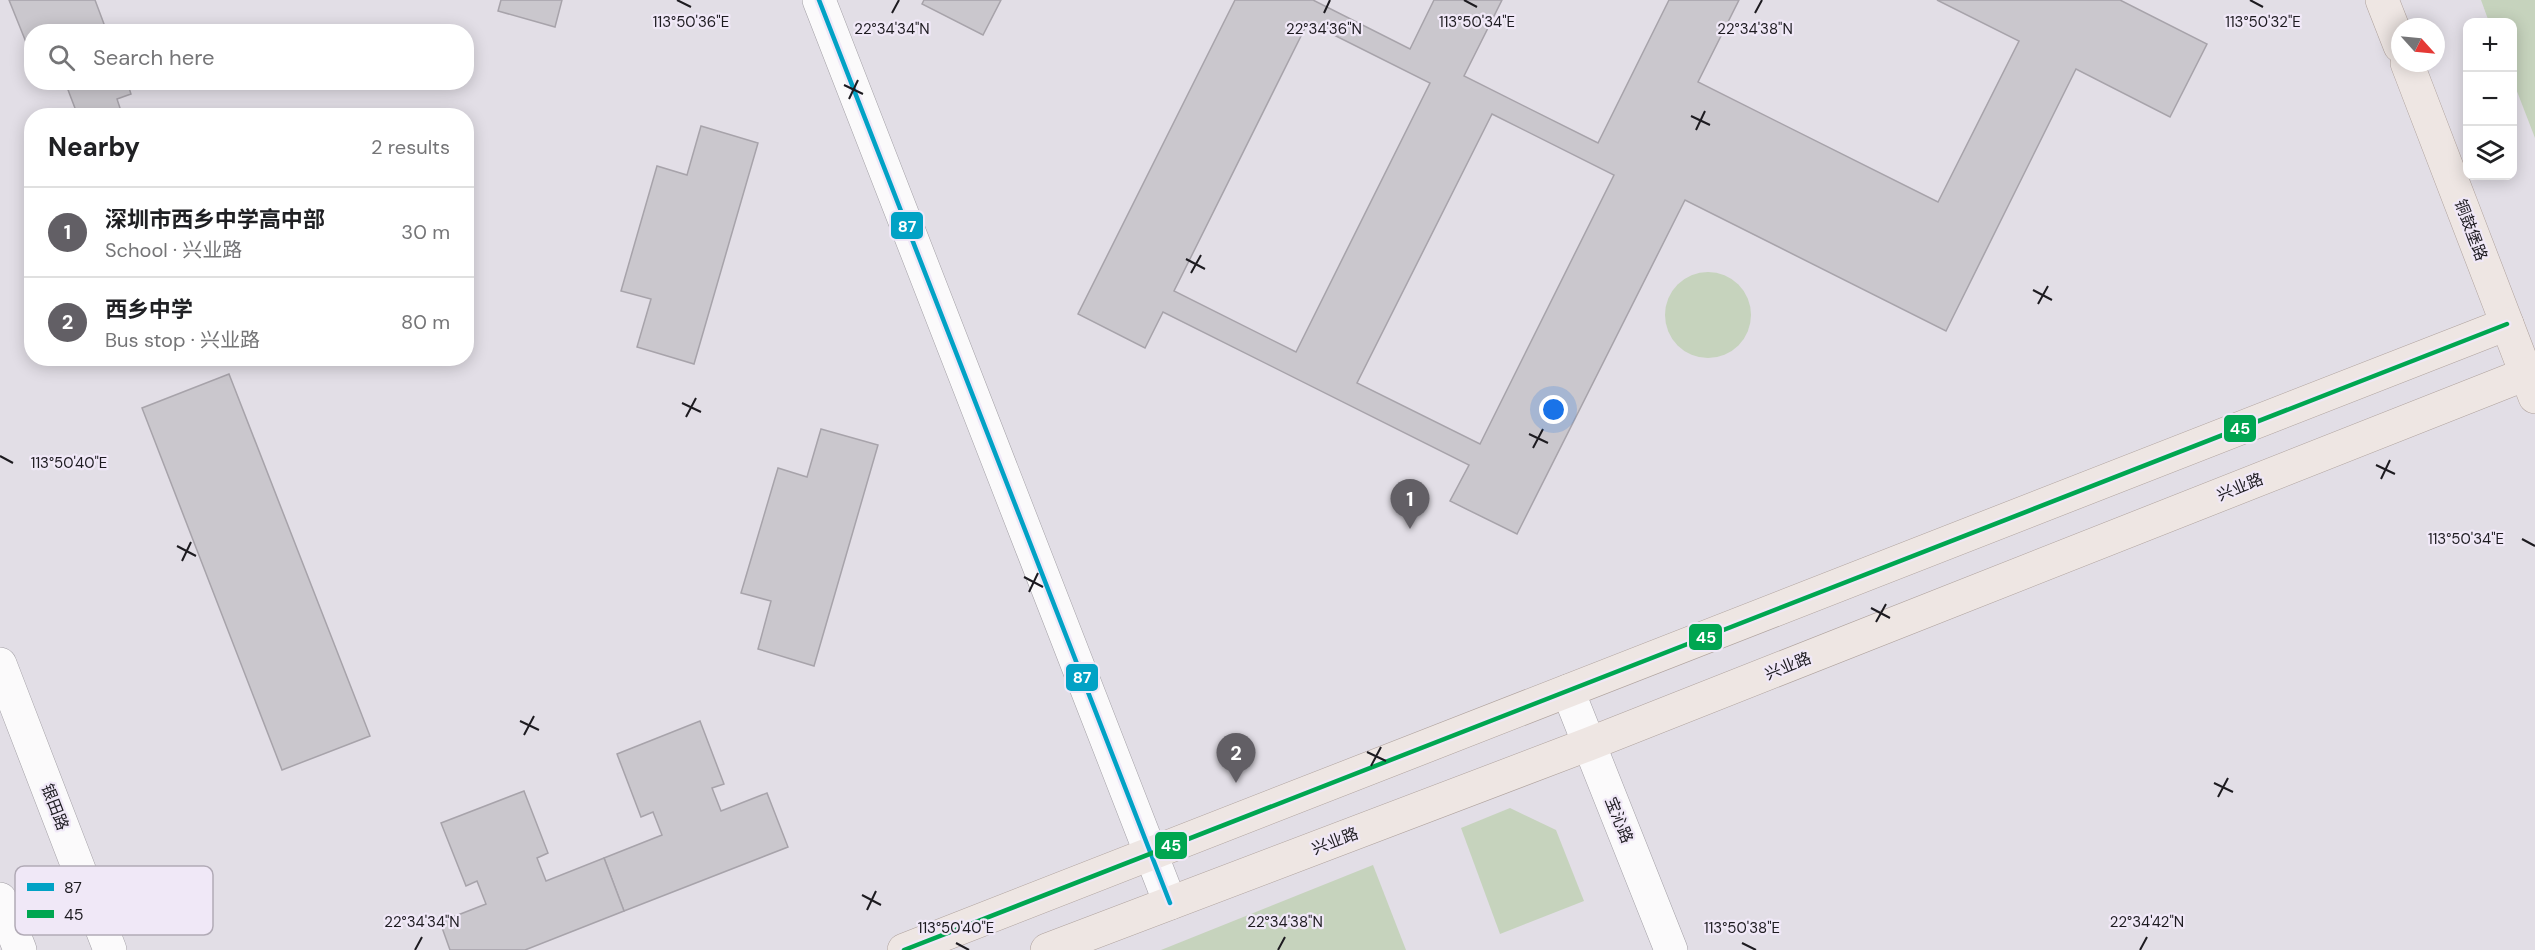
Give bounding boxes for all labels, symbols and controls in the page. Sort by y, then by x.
text: 113°50'36"E [653,12,729,32]
text: 113°50'34"E [1439,12,1515,32]
text: 113°50'32"E [2225,12,2301,32]
north arrow [2391,18,2445,72]
map controls [2463,18,2517,180]
button: + [2463,18,2517,72]
text: 22°34'34"N [854,19,930,39]
text: 22°34'36"N [1286,19,1362,39]
text: 22°34'38"N [1717,19,1793,39]
search box [24,24,474,90]
icon: search [45,41,78,74]
text: Search here [93,43,214,72]
button: − [2463,72,2517,126]
button: layers [2463,126,2517,180]
text: Nearby [48,130,140,164]
text: 2 results [371,134,450,160]
street label: 铜鼓堡路 [2450,196,2492,264]
text: 深圳市西乡中学高中部 [105,205,325,234]
line badge: 87 [890,211,924,240]
text: 87 [898,216,917,237]
text: 1 [64,219,71,245]
text: 30 m [401,219,450,245]
text: School · 兴业路 [105,237,242,263]
text: 西乡中学 [105,295,193,324]
text: 2 [62,309,73,335]
text: 80 m [401,309,450,335]
text: Bus stop · 兴业路 [105,327,260,353]
your location [1539,395,1568,424]
line badge: 45 [2223,414,2257,443]
text: 45 [2230,418,2250,439]
text: 113°50'40"E [31,453,107,473]
street label: 兴业路 [2214,468,2266,506]
pin: 1 [1390,480,1430,529]
text: 113°50'34"E [2428,529,2504,549]
line badge: 45 [1688,623,1723,651]
text: 45 [1696,627,1716,648]
street label: 兴业路 [1762,647,1814,685]
line badge: 87 [1065,663,1099,692]
text: 87 [1073,667,1092,688]
pin: 2 [1216,734,1256,783]
street label: 银田路 [37,781,73,833]
street label: 宝沁路 [1600,794,1638,846]
street label: 兴业路 [1309,823,1361,859]
line badge: 45 [1154,831,1188,860]
text: 45 [1161,835,1181,856]
legend [15,866,213,935]
text: 87 [64,877,82,898]
text: 45 [64,904,83,925]
text: 22°34'34"N [384,912,460,932]
text: 22°34'38"N [1247,912,1323,932]
text: 22°34'42"N [2110,912,2184,932]
text: 113°50'40"E [918,918,994,938]
text: 113°50'38"E [1704,918,1780,938]

